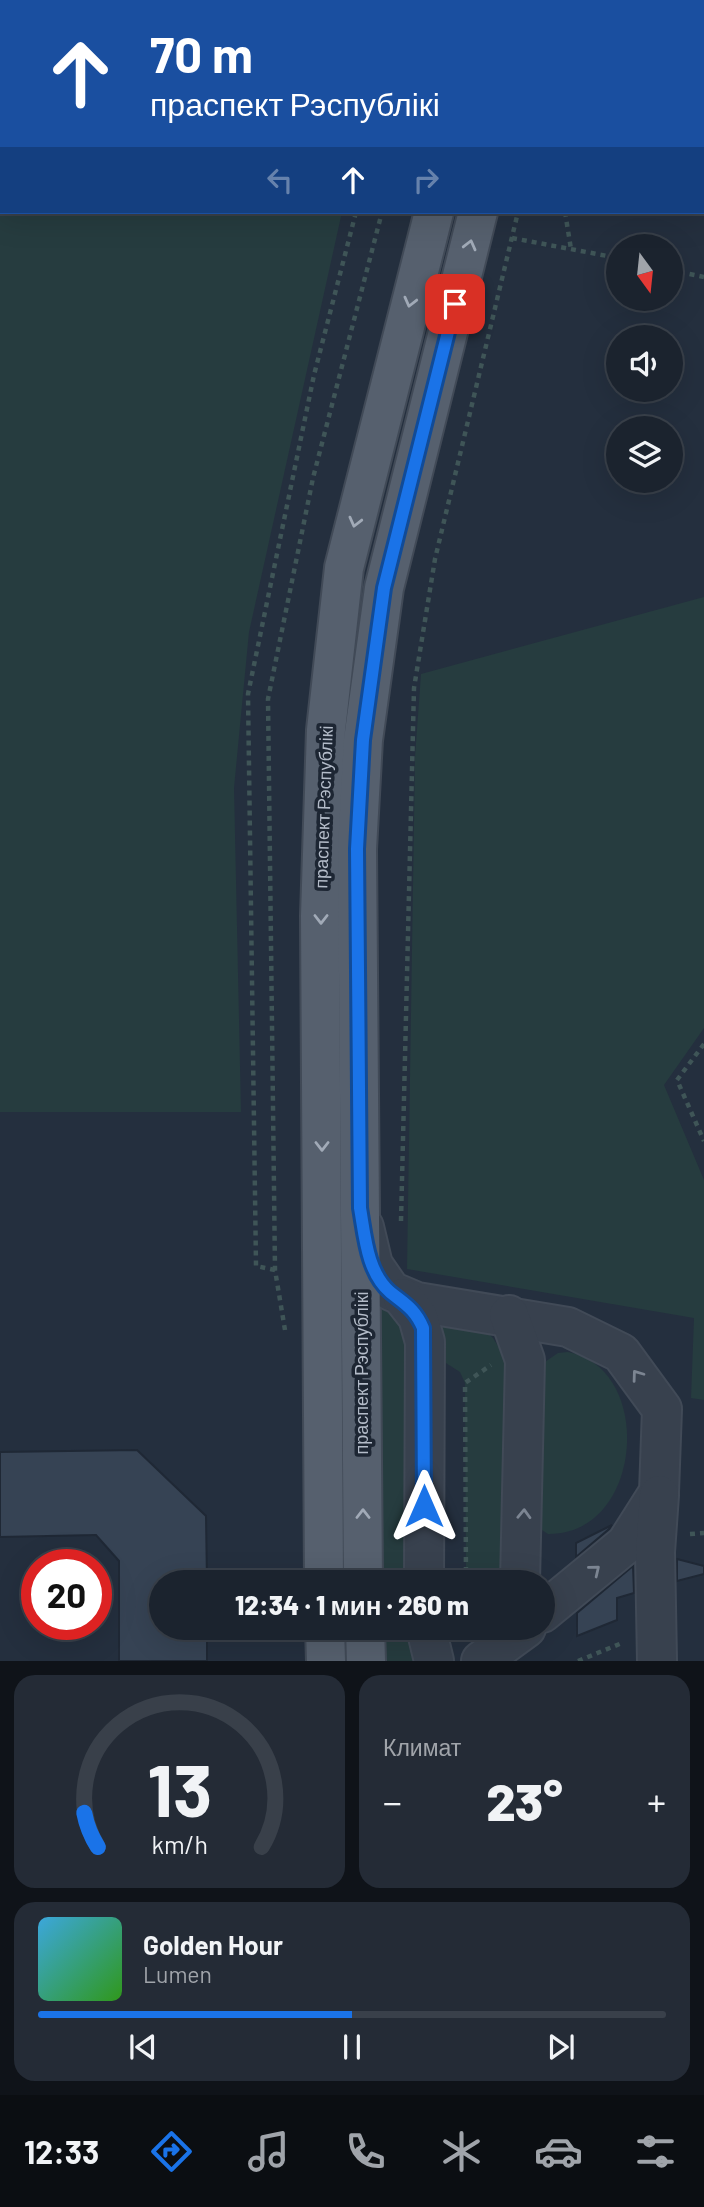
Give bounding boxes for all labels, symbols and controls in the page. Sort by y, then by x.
text: 70 m [150,24,253,83]
icon: ahead [35,28,126,119]
text: праспект Рэспублікі [150,84,440,122]
icon: left [261,161,299,199]
icon: ahead [334,161,372,199]
icon: right [407,161,445,199]
north arrow [606,234,682,312]
map controls [606,234,683,493]
one-way arrow [462,239,476,251]
pin [425,274,485,334]
icon: arrive [436,285,474,323]
one-way arrow [404,295,419,307]
button: sound [606,325,683,402]
button: layers [606,416,683,493]
one-way arrow [349,516,363,528]
street label: праспект Рэспублікі [309,725,337,889]
one-way arrow [313,914,329,924]
one-way arrow [314,1141,330,1152]
street label: праспект Рэспублікі [350,1291,372,1455]
one-way arrow [633,1370,645,1383]
position arrow [387,1469,461,1543]
one-way arrow [355,1508,371,1519]
one-way arrow [516,1508,531,1519]
speed limit sign: 20 [21,1549,112,1640]
one-way arrow [587,1565,599,1578]
text: 12:34 · 1 мин · 260 m [235,1589,469,1620]
text: Климат [383,1733,461,1761]
text: 13 [147,1745,212,1833]
text: 23° [486,1769,563,1831]
text: − [383,1778,402,1824]
text: + [647,1778,666,1824]
text: km/h [151,1829,208,1859]
text: Golden Hour [143,1929,283,1960]
text: Lumen [143,1960,212,1988]
icon: previous [124,2028,162,2066]
icon: pause [333,2028,371,2066]
icon: next [542,2028,580,2066]
icon: directions [147,2127,196,2176]
icon: music [244,2127,293,2176]
icon: phone [341,2127,390,2176]
icon: climate [437,2127,486,2176]
icon: car [534,2127,583,2176]
icon: filters [631,2127,680,2176]
text: 12:33 [24,2132,99,2170]

